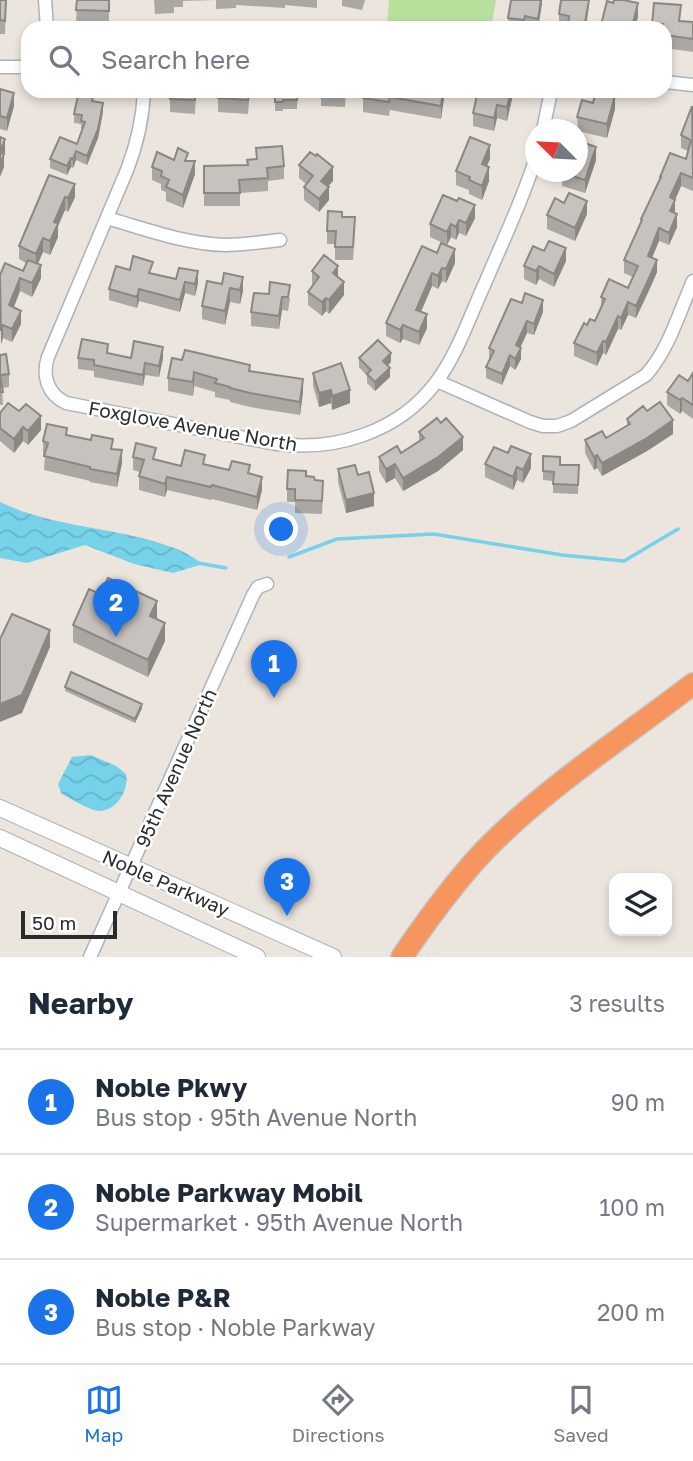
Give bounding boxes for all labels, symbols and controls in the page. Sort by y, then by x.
search box [21,21,672,98]
icon: search [45,41,83,79]
text: Search here [101,44,250,75]
north arrow [525,119,588,182]
street label: Foxglove Avenue North [87,396,299,455]
your location [264,512,298,546]
pin: 2 [93,579,139,637]
pin: 1 [251,640,297,698]
street label: 95th Avenue North [130,685,221,851]
street label: Noble Parkway [99,844,234,921]
pin: 3 [264,858,310,916]
map controls [609,873,672,936]
button: layers [609,873,672,936]
scale bar [21,908,117,940]
text: 50 m [32,911,76,934]
text: Nearby [28,985,133,1021]
text: 3 results [569,989,665,1017]
text: Noble Pkwy [95,1072,247,1103]
text: 1 [45,1088,57,1116]
text: 90 m [611,1088,665,1116]
text: Bus stop · 95th Avenue North [95,1103,417,1131]
text: Noble Parkway Mobil [95,1177,363,1208]
text: 2 [44,1193,58,1221]
text: 100 m [599,1193,665,1221]
text: Supermarket · 95th Avenue North [95,1208,463,1236]
text: Noble P&R [95,1282,231,1313]
text: 3 [44,1298,58,1326]
text: 200 m [597,1298,665,1326]
text: Bus stop · Noble Parkway [95,1313,375,1341]
tab: Map [84,1381,123,1446]
tab: Directions [292,1381,385,1446]
tab: Saved [553,1381,609,1446]

